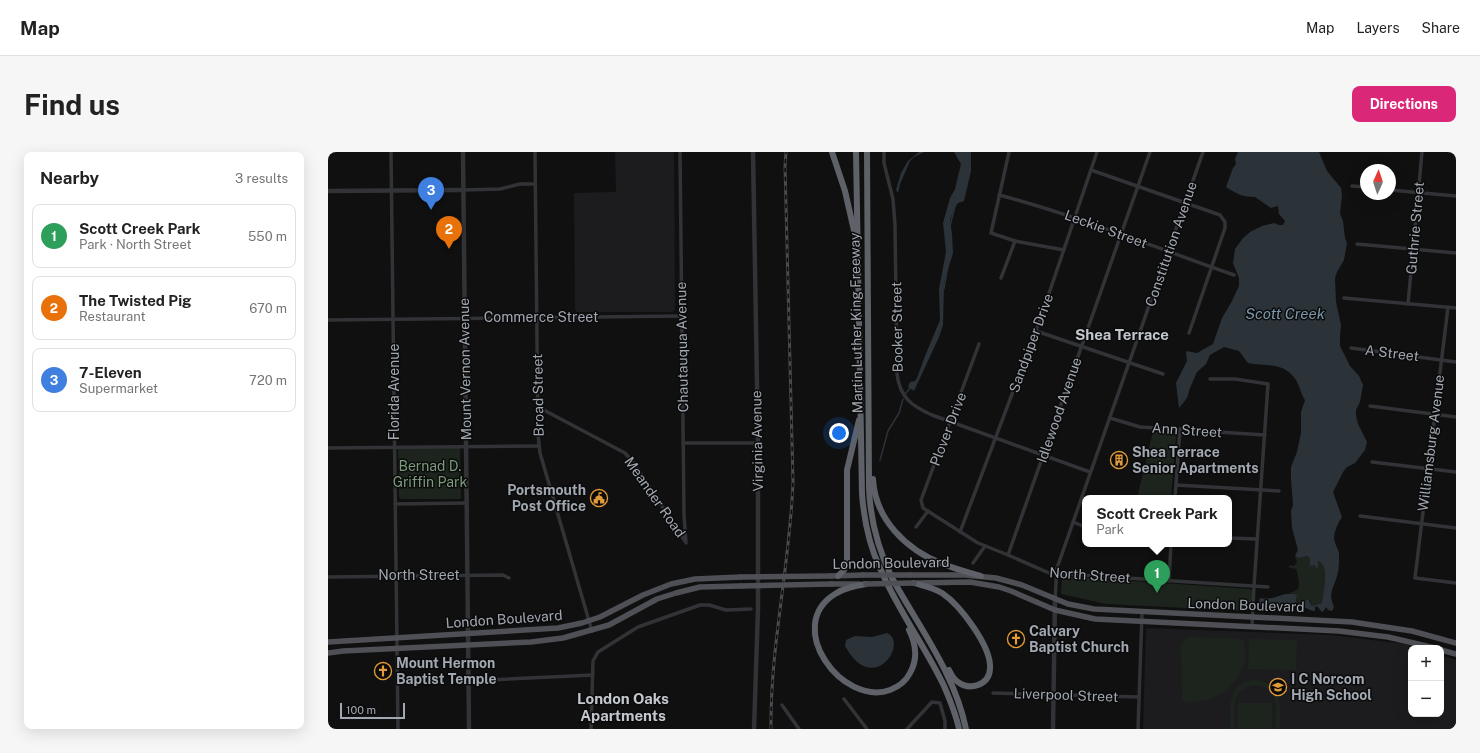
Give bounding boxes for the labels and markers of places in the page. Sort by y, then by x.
pin: 3 [418,177,444,210]
pin: 2 [436,216,462,249]
place label: Shea Terrace Senior Apartments [1132,444,1259,476]
building icon: Shea Terrace Senior Apartments [1109,450,1129,470]
place label: Portsmouth Post Office [507,482,586,514]
public building icon: Portsmouth Post Office [589,488,609,508]
pin: 1 [1144,560,1170,593]
place label: Calvary Baptist Church [1029,623,1129,655]
church icon: Calvary Baptist Church [1006,629,1026,649]
place label: Mount Hermon Baptist Temple [396,655,497,687]
church icon: Mount Hermon Baptist Temple [373,661,393,681]
place label: I C Norcom High School [1291,671,1372,703]
school or university icon: I C Norcom High School [1268,677,1288,697]

